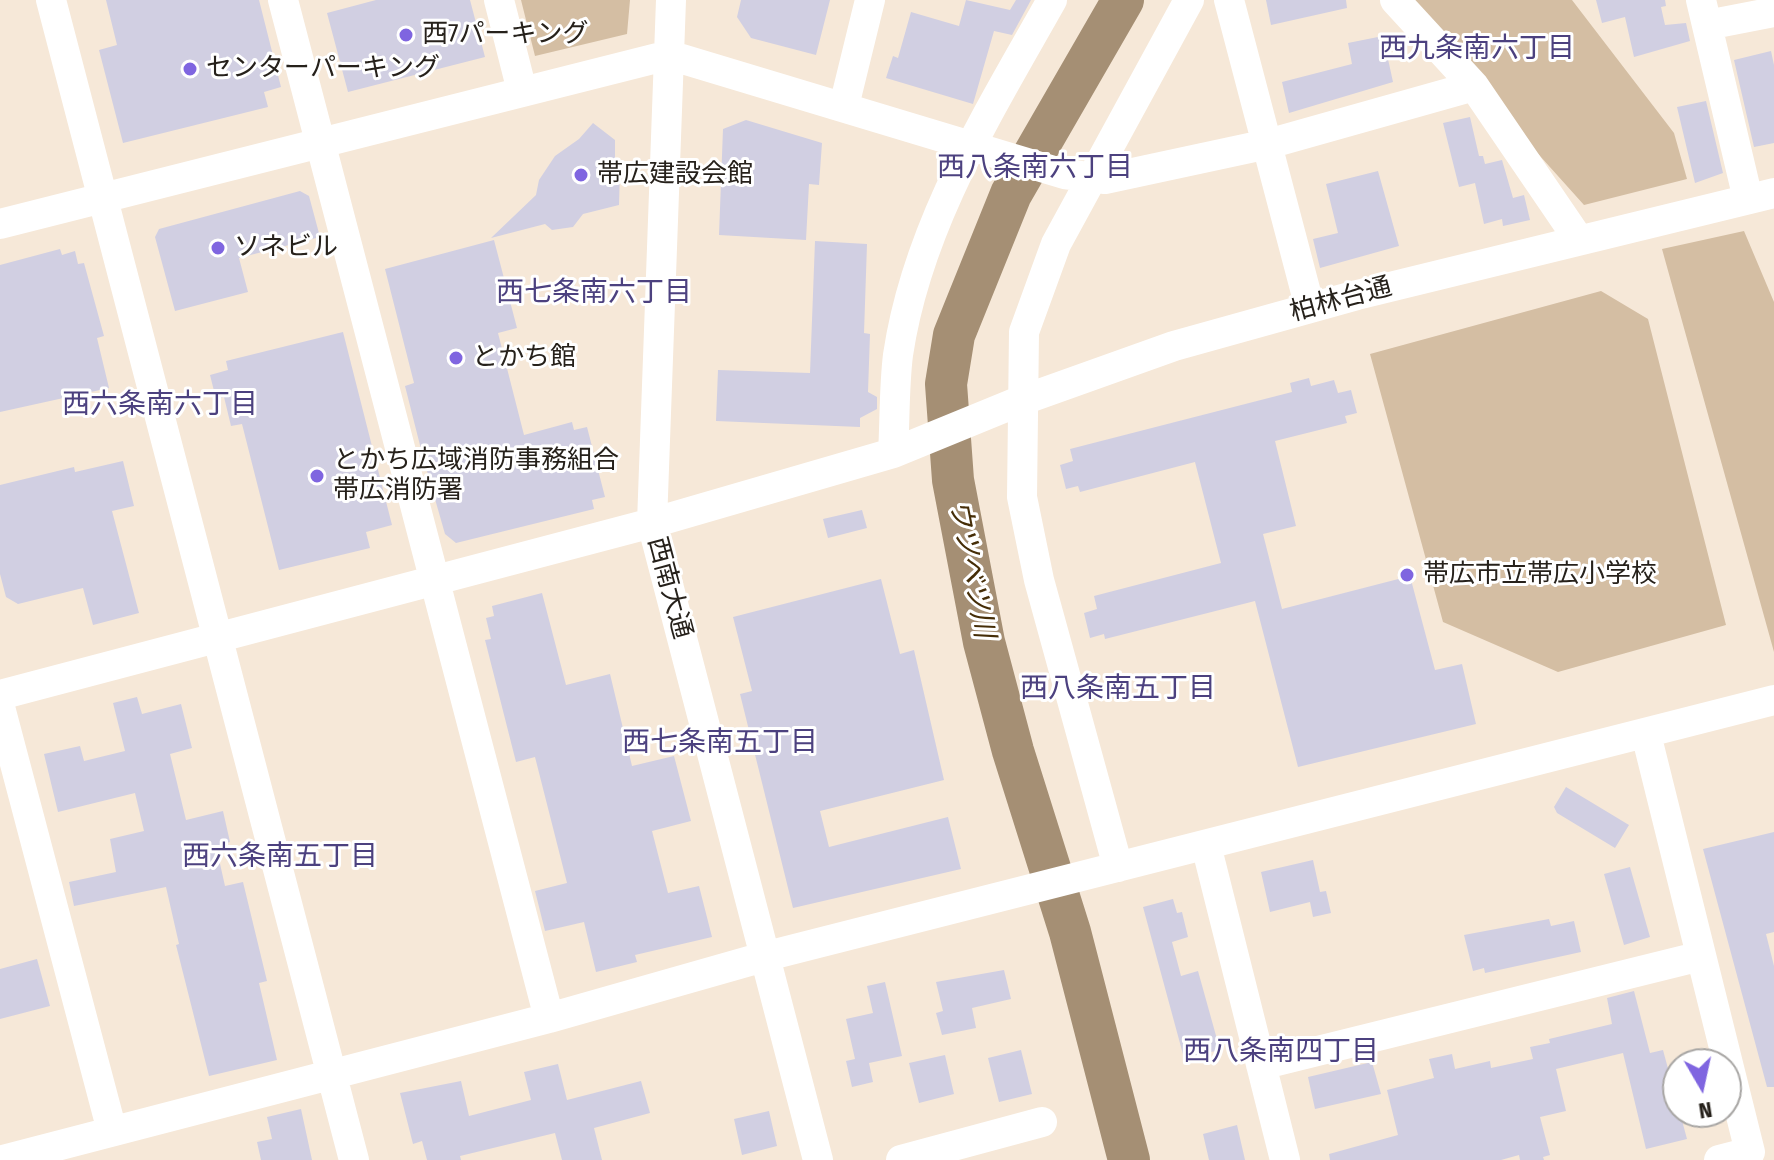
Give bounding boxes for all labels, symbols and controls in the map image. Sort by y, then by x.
place label: 西7パーキング [422,19,589,51]
marker: 西7パーキング [397,26,415,44]
district label: 西九条南六丁目 [1379,32,1575,66]
place label: センターパーキング [206,53,440,85]
marker: センターパーキング [181,60,199,78]
district label: 西八条南六丁目 [937,151,1133,185]
place label: 帯広建設会館 [597,159,753,191]
marker: 帯広建設会館 [572,166,590,184]
place label: ソネビル [234,232,338,264]
marker: ソネビル [209,239,227,257]
street label: 柏林台通 [1287,271,1395,329]
district label: 西七条南六丁目 [496,276,692,310]
place label: とかち館 [472,342,576,374]
marker: とかち館 [447,349,465,367]
district label: 西六条南六丁目 [62,388,258,422]
place label: とかち広域消防事務組合 帯広消防署 [333,445,619,506]
marker: とかち広域消防事務組合 帯広消防署 [308,467,326,485]
water label: ウツベツ川 [941,497,1001,641]
street label: 西南大通 [640,534,698,642]
place label: 帯広市立帯広小学校 [1423,559,1657,591]
marker: 帯広市立帯広小学校 [1398,566,1416,584]
district label: 西八条南五丁目 [1020,672,1216,706]
district label: 西七条南五丁目 [622,726,818,760]
district label: 西六条南五丁目 [182,840,378,874]
district label: 西八条南四丁目 [1183,1035,1379,1069]
north arrow [1662,1048,1742,1128]
text: N [1697,1096,1714,1125]

